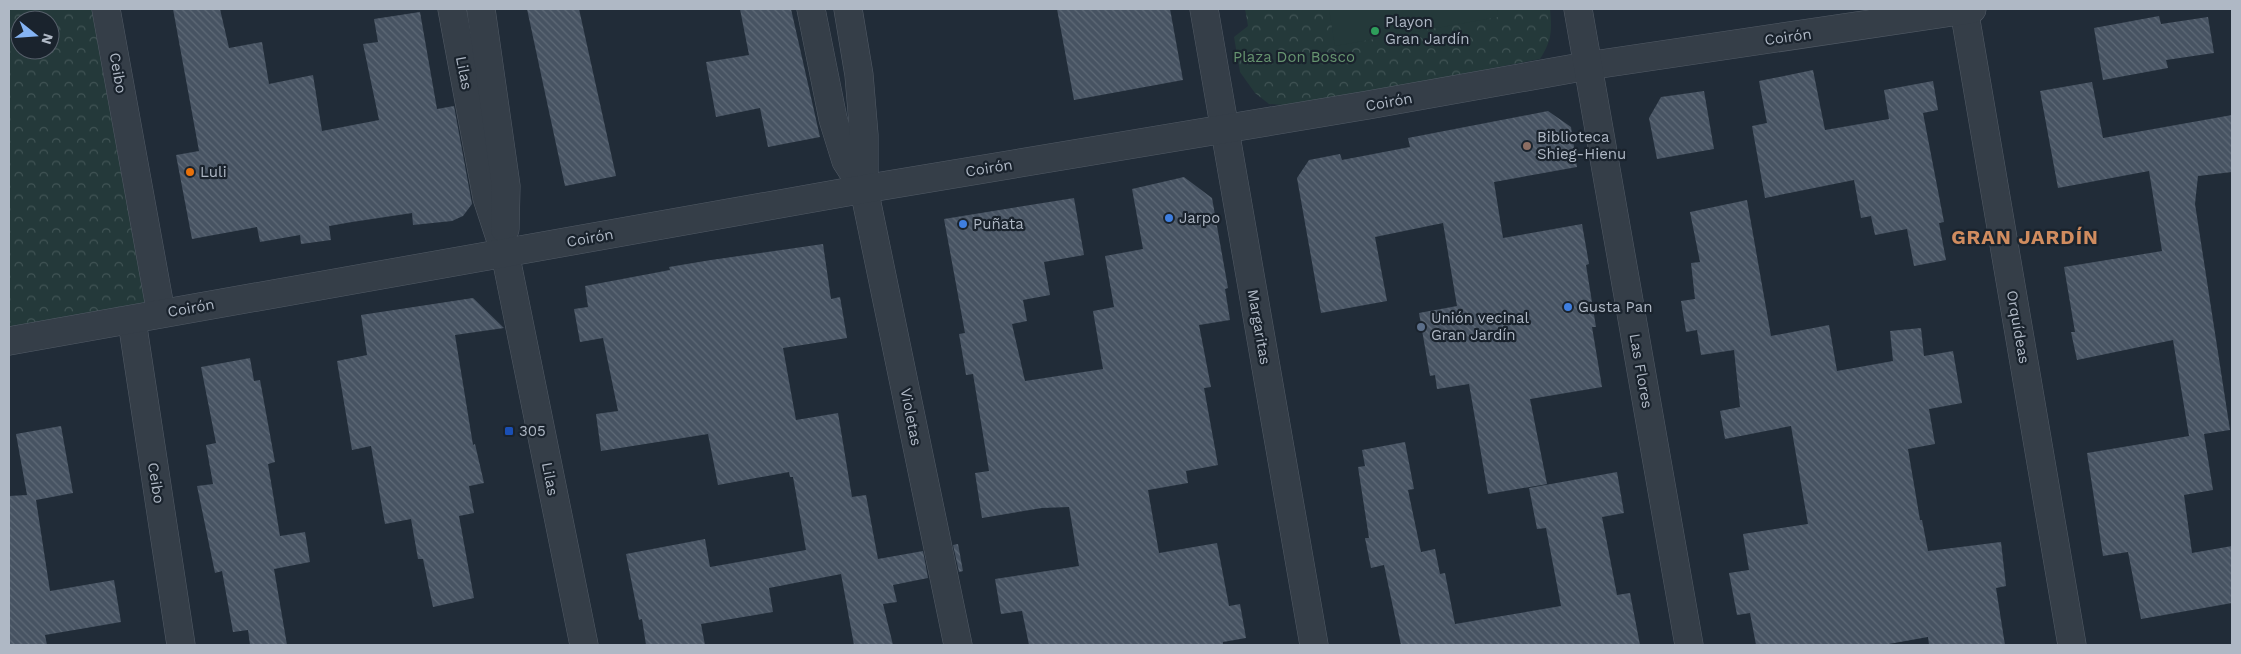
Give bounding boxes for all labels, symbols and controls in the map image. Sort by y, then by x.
north arrow [10,10,60,60]
place label: Playon Gran Jardín [1385,13,1470,48]
marker: Playon Gran Jardín [1369,25,1381,37]
street label: Coirón [1763,25,1813,49]
text: N [38,32,57,46]
park label: Plaza Don Bosco [1233,48,1355,66]
street label: Ceibo [106,51,130,95]
street label: Lilas [452,55,476,91]
street label: Coirón [1364,89,1414,115]
place label: Biblioteca Shieg-Hienu [1537,128,1626,163]
marker: Biblioteca Shieg-Hienu [1521,140,1533,152]
street label: Coirón [964,155,1014,181]
place label: Luli [200,163,227,181]
marker: Luli [184,166,196,178]
place label: Jarpo [1179,209,1220,227]
marker: Jarpo [1163,212,1175,224]
place label: Puñata [973,215,1024,233]
marker: Puñata [957,218,969,230]
street label: Coirón [565,225,615,251]
district label: GRAN JARDÍN [1951,225,2099,249]
street label: Margaritas [1244,288,1274,366]
street label: Orquídeas [2003,289,2033,365]
street label: Coirón [166,295,216,321]
place label: Gusta Pan [1578,298,1653,316]
marker: Gusta Pan [1562,301,1574,313]
place label: Unión vecinal Gran Jardín [1431,309,1529,344]
marker: Unión vecinal Gran Jardín [1415,321,1427,333]
street label: Las Flores [1626,332,1656,410]
street label: Violetas [897,387,925,447]
place label: 305 [519,422,546,440]
marker: 305 [503,425,515,437]
street label: Ceibo [144,461,168,505]
street label: Lilas [538,461,562,497]

